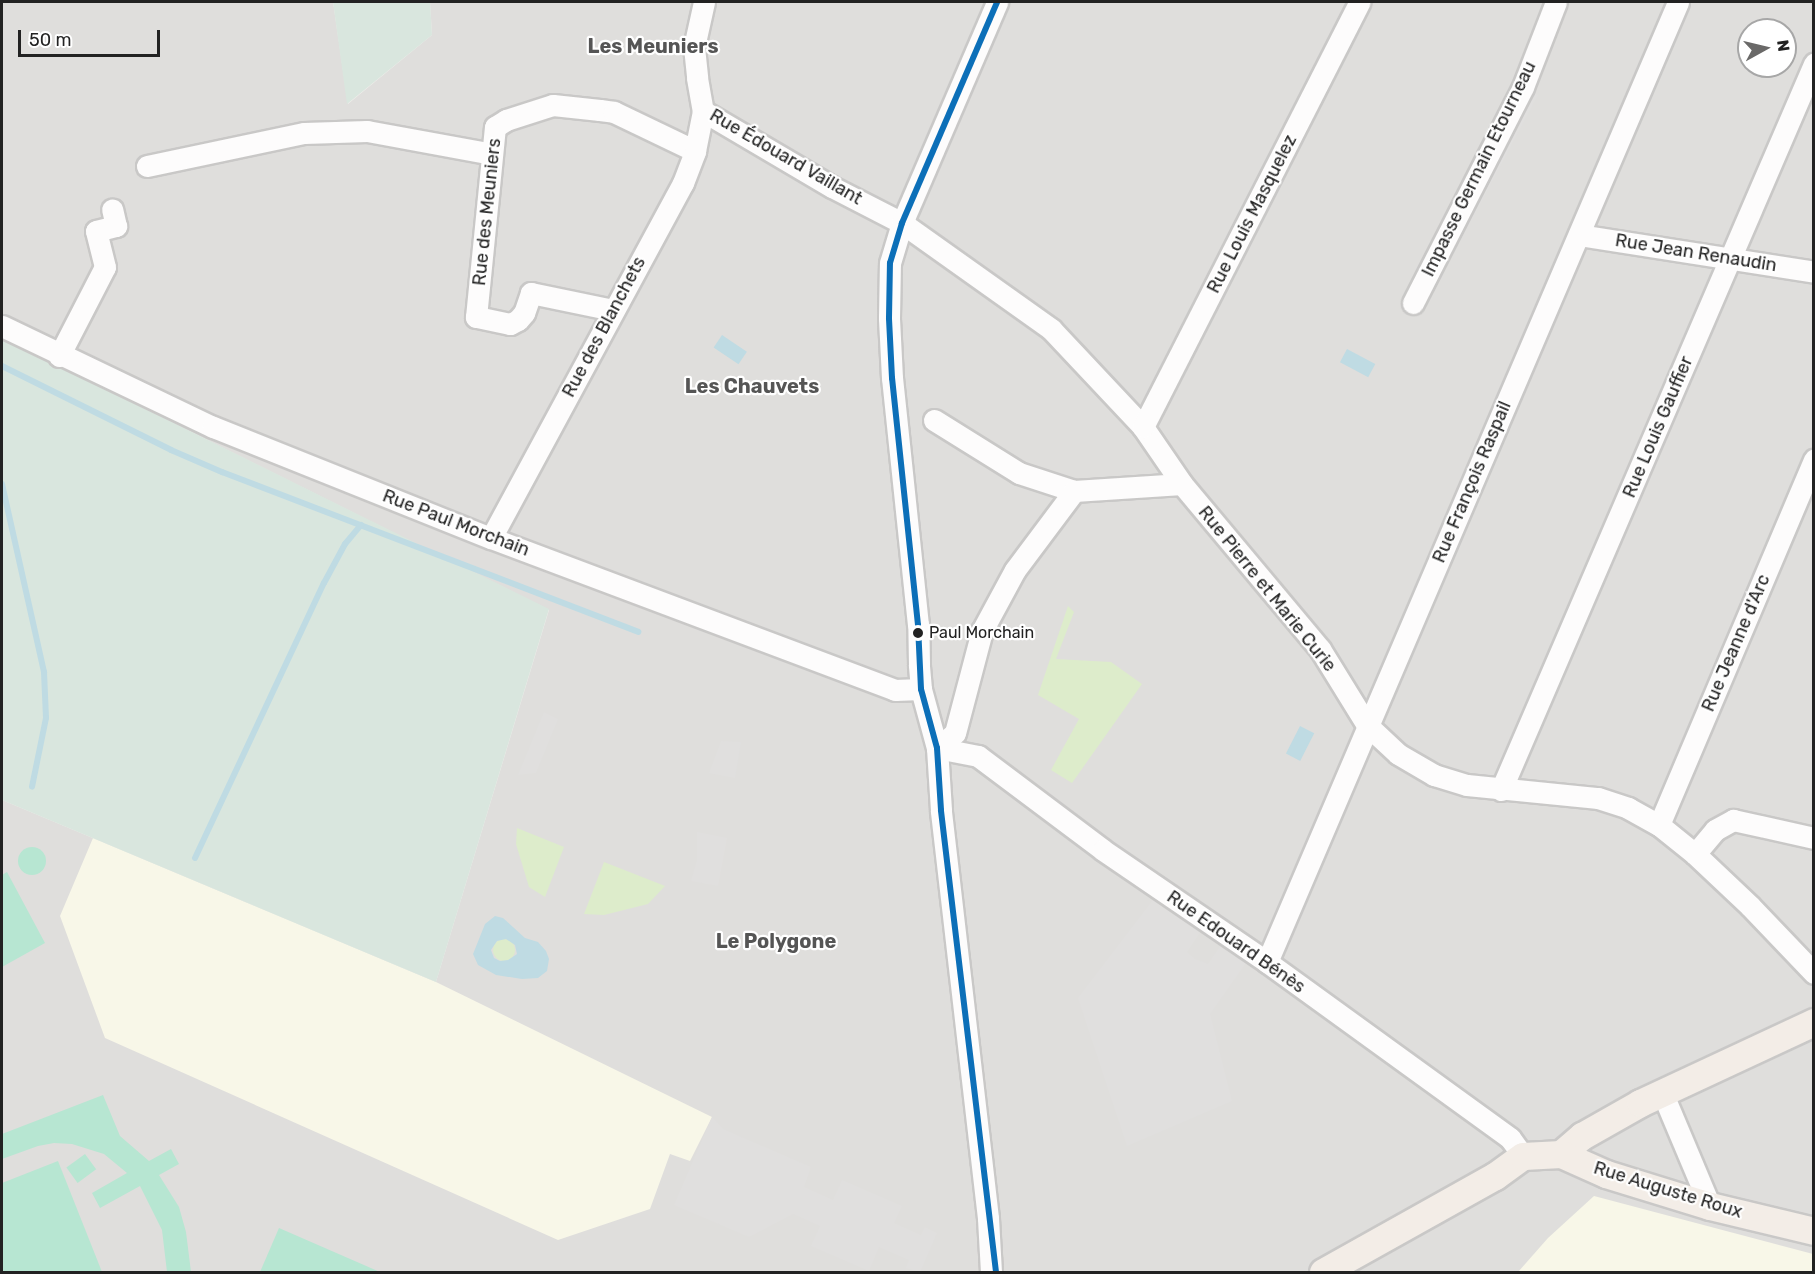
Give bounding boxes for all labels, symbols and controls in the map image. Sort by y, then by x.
scale bar [21,18,164,56]
north arrow [1737,18,1797,78]
text: 50 m [29,29,72,51]
district label: Les Meuniers [588,34,718,58]
text: N [1773,39,1794,53]
street label: Impasse Germain Etourneau [1417,58,1541,280]
street label: Rue Édouard Vaillant [706,104,866,210]
street label: Rue Louis Masquelez [1203,131,1301,297]
street label: Rue des Meuniers [469,137,505,287]
street label: Rue Jean Renaudin [1614,230,1778,276]
street label: Rue des Blanchets [558,253,650,401]
street label: Rue Louis Gauffier [1618,353,1698,501]
district label: Les Chauvets [685,374,819,398]
street label: Rue François Raspail [1428,398,1516,566]
street label: Rue Paul Morchain [380,485,532,561]
street label: Rue Pierre et Marie Curie [1194,502,1340,676]
street label: Rue Jeanne d'Arc [1697,571,1775,715]
place label: Paul Morchain [929,623,1034,643]
marker: Paul Morchain [912,627,924,639]
street label: Rue Edouard Bénès [1163,886,1309,998]
district label: Le Polygone [716,929,836,953]
street label: Rue Auguste Roux [1591,1157,1745,1223]

